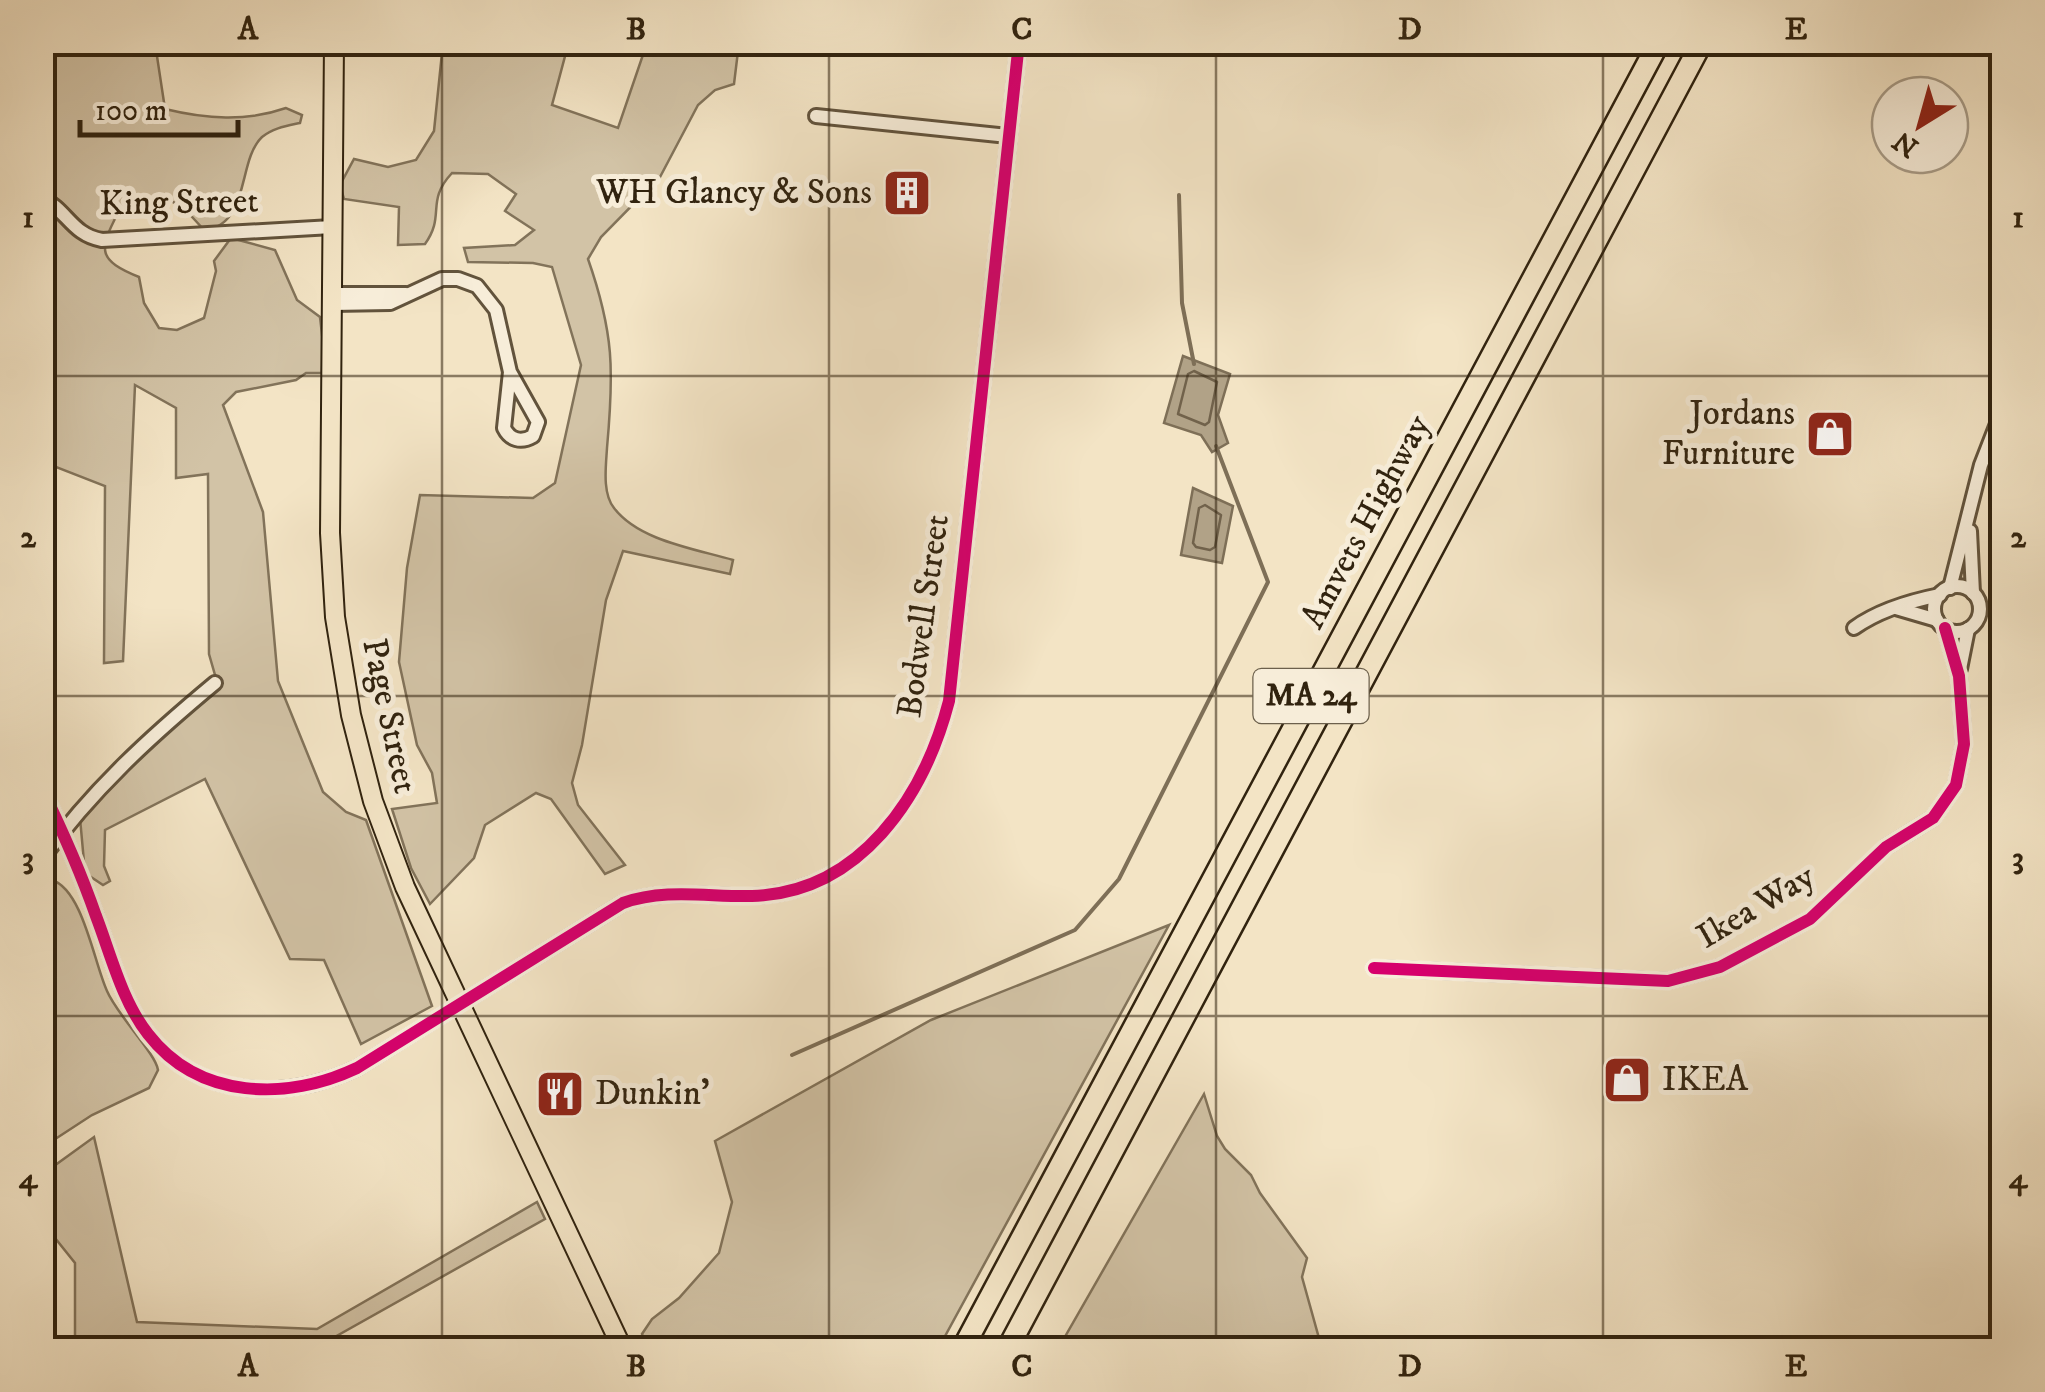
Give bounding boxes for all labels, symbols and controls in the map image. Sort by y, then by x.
text: A [237,10,260,50]
text: B [626,10,646,50]
text: C [1011,10,1033,50]
text: D [1398,10,1422,50]
text: E [1785,10,1808,50]
scale bar [80,75,238,137]
north arrow [1870,75,1970,175]
text: 100 m [95,93,167,130]
text: N [1886,123,1926,165]
building icon: WH Glancy & Sons [881,167,933,219]
place label: WH Glancy & Sons [595,171,872,215]
street label: King Street [99,180,259,226]
text: 1 [22,198,34,238]
text: 1 [2012,198,2024,238]
place label: Jordans Furniture [1662,392,1795,476]
street label: Amvets Highway [1291,407,1441,636]
shop icon: Jordans Furniture [1804,408,1856,460]
street label: Bodwell Street [888,512,960,720]
text: 2 [20,518,36,558]
text: 2 [2010,518,2026,558]
street label: Page Street [351,635,427,797]
road number: MA 24 [1254,669,1368,723]
text: 3 [22,839,34,879]
text: 3 [2012,839,2024,879]
street label: Ikea Way [1689,855,1823,959]
shop icon: IKEA [1601,1054,1653,1106]
place label: IKEA [1662,1058,1749,1102]
restaurant icon: Dunkin' [534,1068,586,1120]
place label: Dunkin' [595,1072,710,1116]
text: 4 [19,1159,39,1199]
text: 4 [2009,1159,2029,1199]
text: A [237,1347,260,1387]
text: B [626,1347,646,1387]
text: C [1011,1347,1033,1387]
text: D [1398,1347,1422,1387]
text: E [1785,1347,1808,1387]

